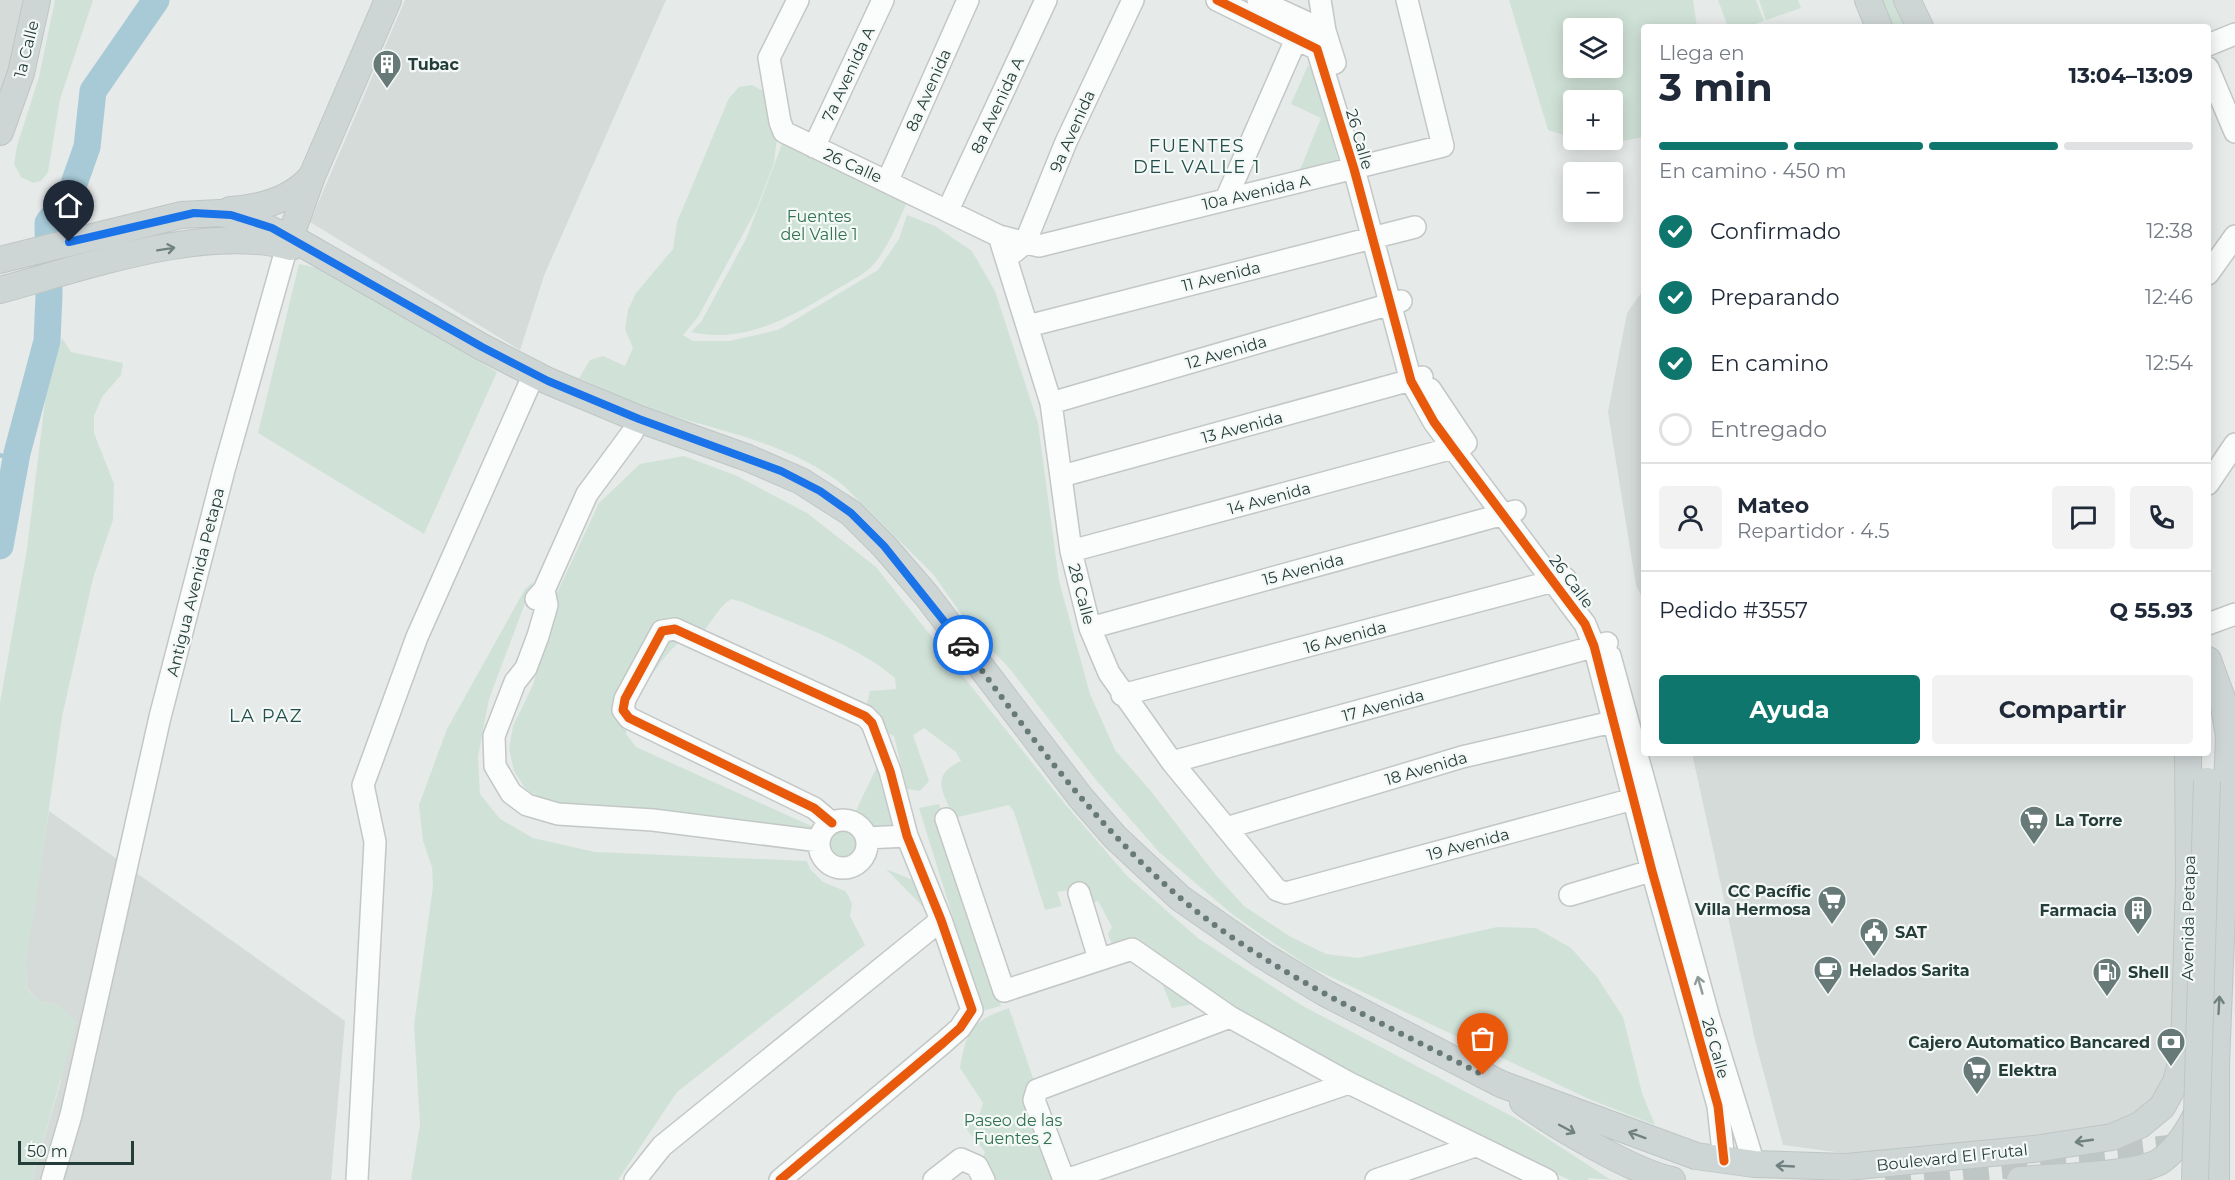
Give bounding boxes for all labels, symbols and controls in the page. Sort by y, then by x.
map controls [1563,18,1623,222]
button: layers [1563,18,1623,78]
street label: 1a Calle [10,19,43,80]
street label: 7a Avenida A [818,23,879,125]
text: Llega en [1659,41,1745,65]
street label: 8a Avenida [902,46,955,134]
building icon: Tubac [371,48,403,90]
street label: 8a Avenida A [967,54,1028,156]
place label: Tubac [408,55,460,74]
text: 13:04–13:09 [2068,62,2193,89]
text: 3 min [1659,63,1773,111]
street label: 9a Avenida [1046,87,1099,175]
button: + [1563,90,1623,150]
street label: 26 Calle [1342,107,1377,172]
district label: FUENTES DEL VALLE 1 [1133,135,1261,178]
street label: 26 Calle [821,144,885,187]
text: En camino · 450 m [1659,159,1847,183]
button: − [1563,162,1623,222]
street label: 10a Avenida A [1200,171,1312,214]
pin [43,180,94,242]
icon: home [52,189,85,222]
park label: Fuentes del Valle 1 [781,207,857,244]
icon: check [1659,215,1692,248]
text: Confirmado [1710,218,1841,245]
text: 12:38 [2146,219,2193,243]
one-way arrow [155,243,175,254]
street label: 11 Avenida [1180,258,1262,295]
icon: check [1659,281,1692,314]
text: Preparando [1710,284,1839,311]
text: 12:46 [2145,285,2193,309]
street label: 12 Avenida [1183,332,1269,373]
icon: check [1659,347,1692,380]
text: En camino [1710,350,1829,377]
text: 12:54 [2146,351,2193,375]
street label: 13 Avenida [1199,407,1285,447]
text: Entregado [1710,416,1827,443]
street label: 14 Avenida [1226,478,1313,519]
street label: Antigua Avenida Petapa [163,486,228,679]
button: person [1659,486,1722,549]
button: chat [2052,486,2115,549]
button: phone [2130,486,2193,549]
text: Mateo [1737,492,1809,519]
text: Repartidor · 4.5 [1737,519,1889,543]
street label: 15 Avenida [1260,549,1346,589]
street label: 26 Calle [1545,551,1598,612]
street label: 28 Calle [1064,562,1099,627]
text: Pedido #3557 [1659,597,1808,624]
text: Q 55.93 [2110,597,2193,624]
courier [933,615,993,675]
street label: 16 Avenida [1302,617,1388,658]
icon: car [947,629,980,662]
button: Ayuda [1659,675,1920,744]
button: Compartir [1932,675,2193,744]
street label: 17 Avenida [1340,685,1426,726]
district label: LA PAZ [229,705,303,727]
street label: 18 Avenida [1383,748,1469,789]
supermarket icon: La Torre [2018,804,2050,846]
place label: La Torre [2055,811,2122,830]
street label: 19 Avenida [1425,824,1511,865]
street label: Avenida Petapa [2178,855,2199,981]
place label: CC Pacífic Villa Hermosa [1694,882,1812,919]
supermarket icon: CC Pacífic Villa Hermosa [1816,884,1848,926]
building icon: Farmacia [2122,894,2154,936]
place label: Farmacia [2039,901,2117,920]
public building icon: SAT [1858,916,1890,958]
place label: SAT [1895,923,1927,942]
cafe icon: Helados Sarita [1812,954,1844,996]
fuel station icon: Shell [2091,956,2123,998]
place label: Helados Sarita [1849,961,1970,980]
place label: Shell [2128,963,2169,982]
one-way arrow [1694,976,1705,995]
one-way arrow [2213,996,2224,1016]
pin [1457,1013,1508,1075]
street label: 26 Calle [1698,1016,1733,1081]
icon: bag [1466,1022,1499,1055]
bank icon: Cajero Automatico Bancared [2155,1026,2187,1068]
place label: Cajero Automatico Bancared [1908,1033,2150,1052]
supermarket icon: Elektra [1961,1054,1993,1096]
place label: Elektra [1998,1061,2057,1080]
park label: Paseo de las Fuentes 2 [964,1111,1063,1148]
one-way arrow [1557,1124,1575,1135]
one-way arrow [1628,1128,1646,1139]
one-way arrow [2075,1136,2095,1147]
scale bar [18,1138,134,1166]
street label: Boulevard El Frutal [1875,1140,2029,1175]
text: 50 m [27,1142,68,1161]
one-way arrow [1776,1160,1795,1171]

